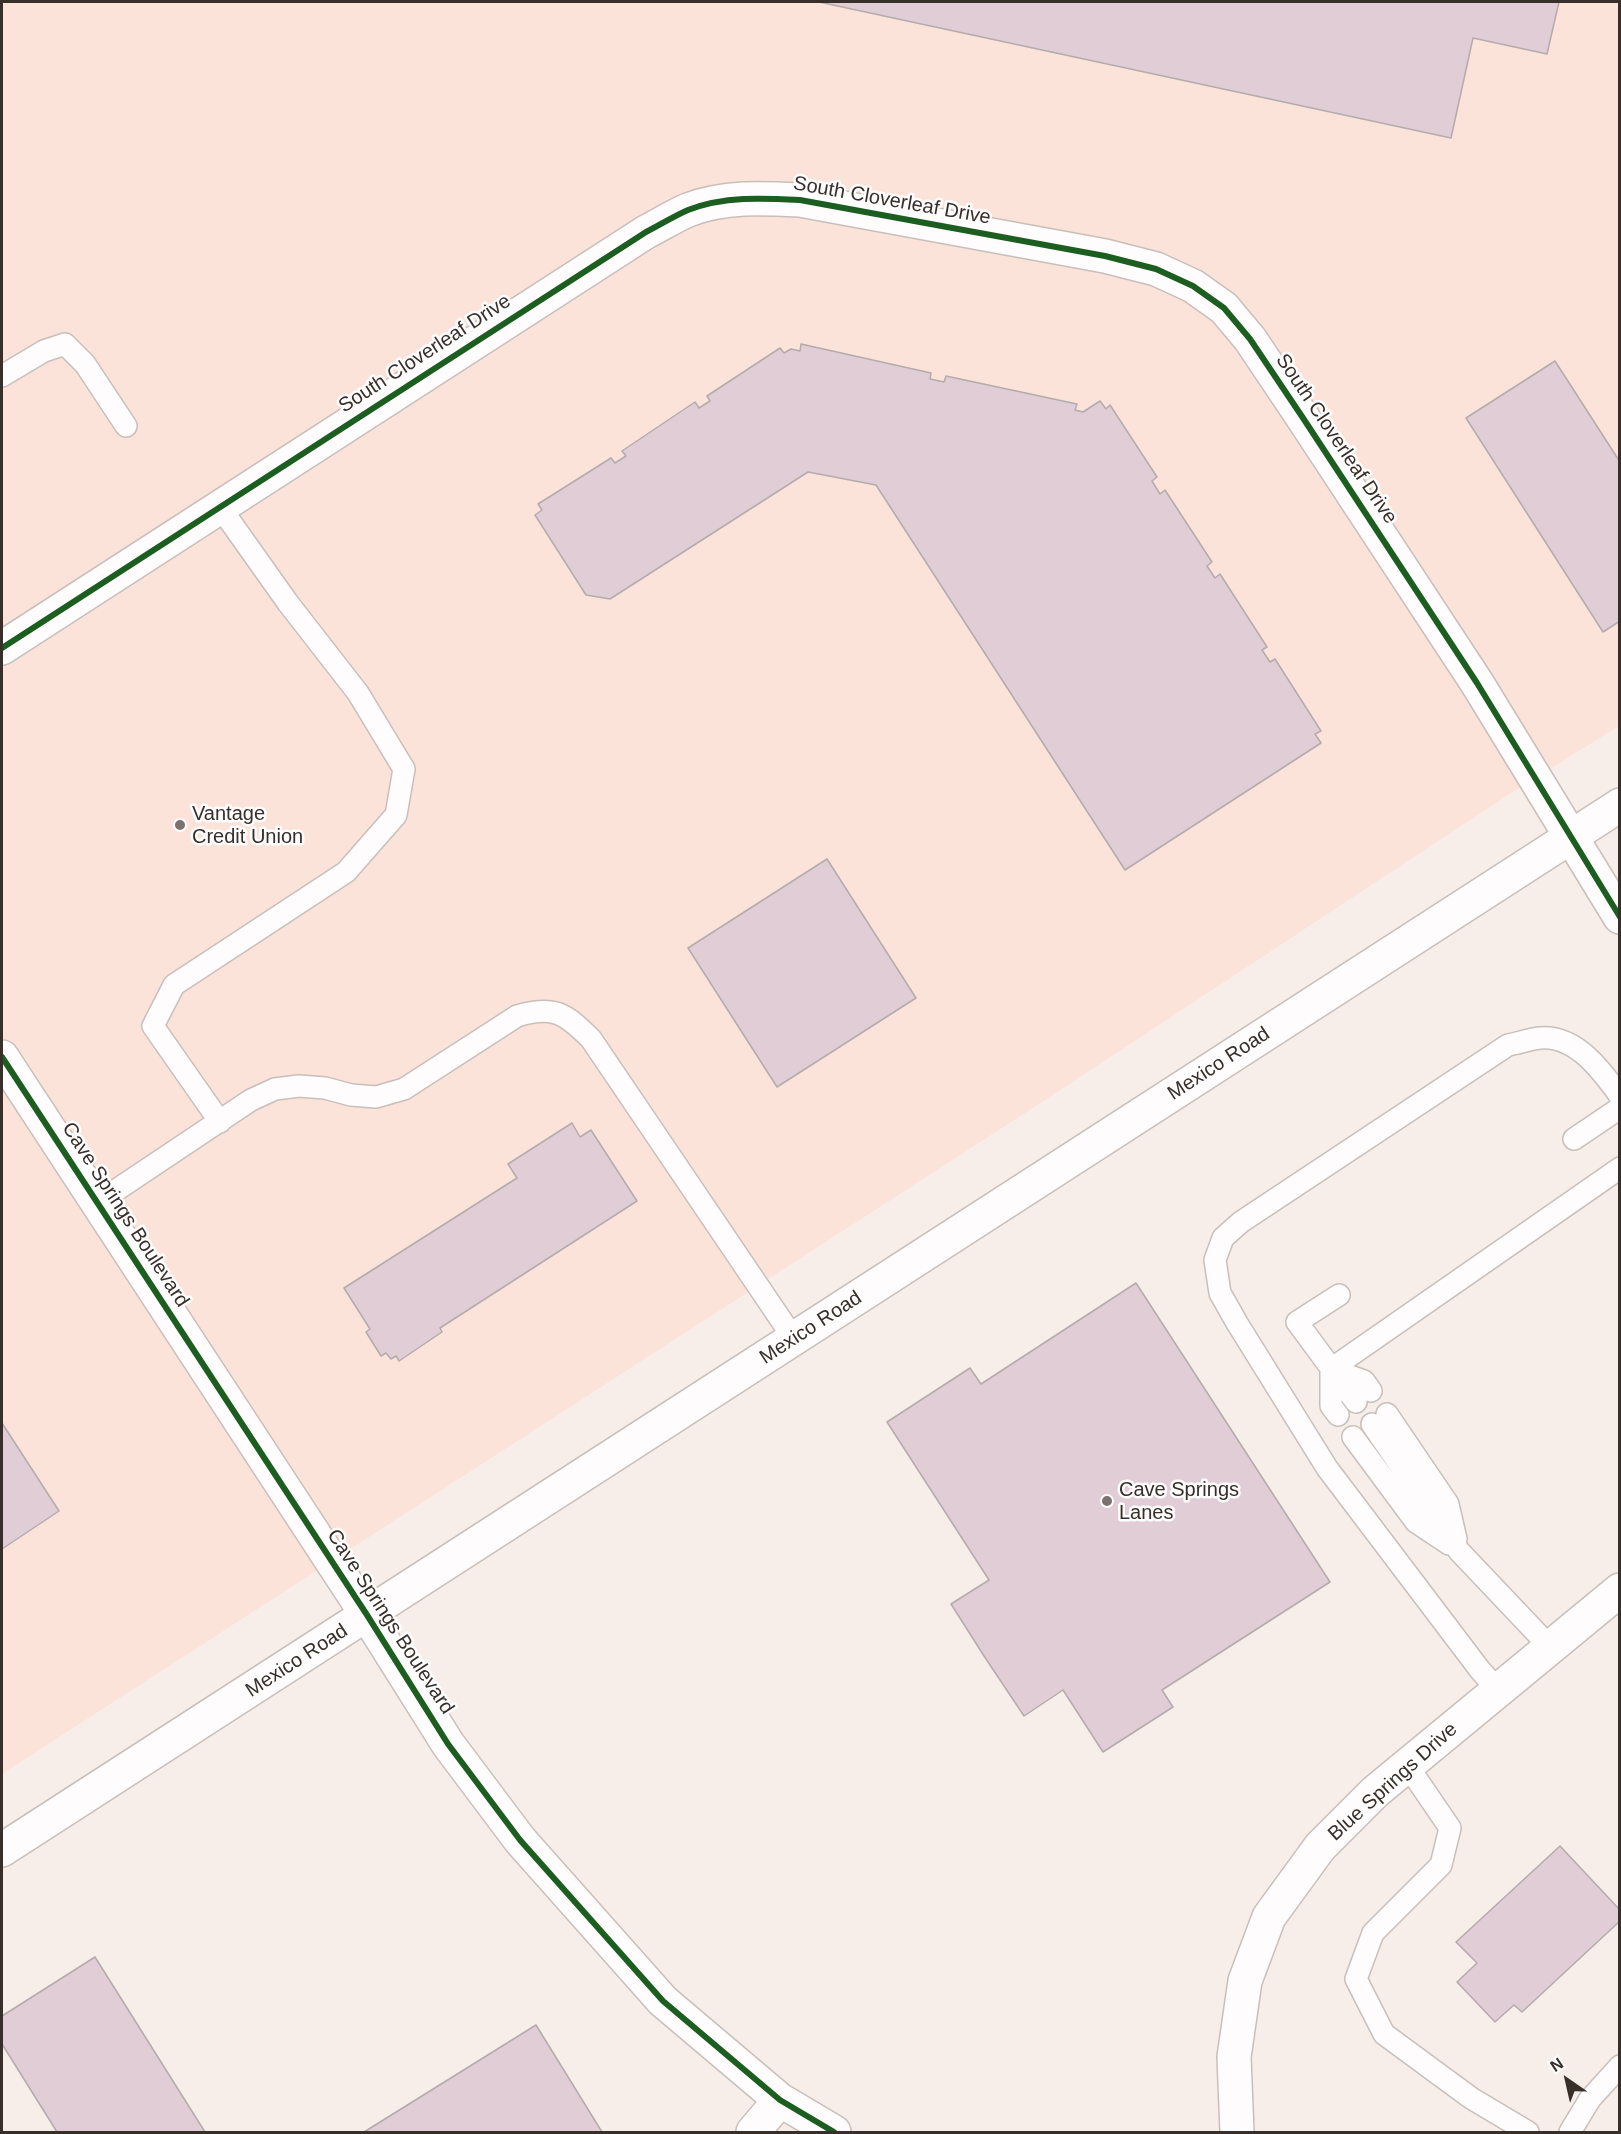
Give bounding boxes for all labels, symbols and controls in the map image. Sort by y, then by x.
street label: South Cloverleaf Drive [791,172,993,230]
street label: South Cloverleaf Drive [335,289,515,419]
street label: South Cloverleaf Drive [1270,349,1402,529]
place label: Vantage Credit Union [192,802,303,849]
marker: Vantage Credit Union [173,818,187,832]
street label: Mexico Road [1164,1022,1274,1106]
street label: Cave Springs Boulevard [56,1118,194,1312]
street label: Mexico Road [756,1286,866,1370]
place label: Cave Springs Lanes [1119,1478,1239,1525]
marker: Cave Springs Lanes [1100,1494,1114,1508]
street label: Cave Springs Boulevard [321,1525,459,1719]
street label: Mexico Road [242,1619,352,1703]
street label: Blue Springs Drive [1323,1718,1463,1846]
north arrow [1537,2050,1597,2110]
text: N [1547,2054,1566,2075]

